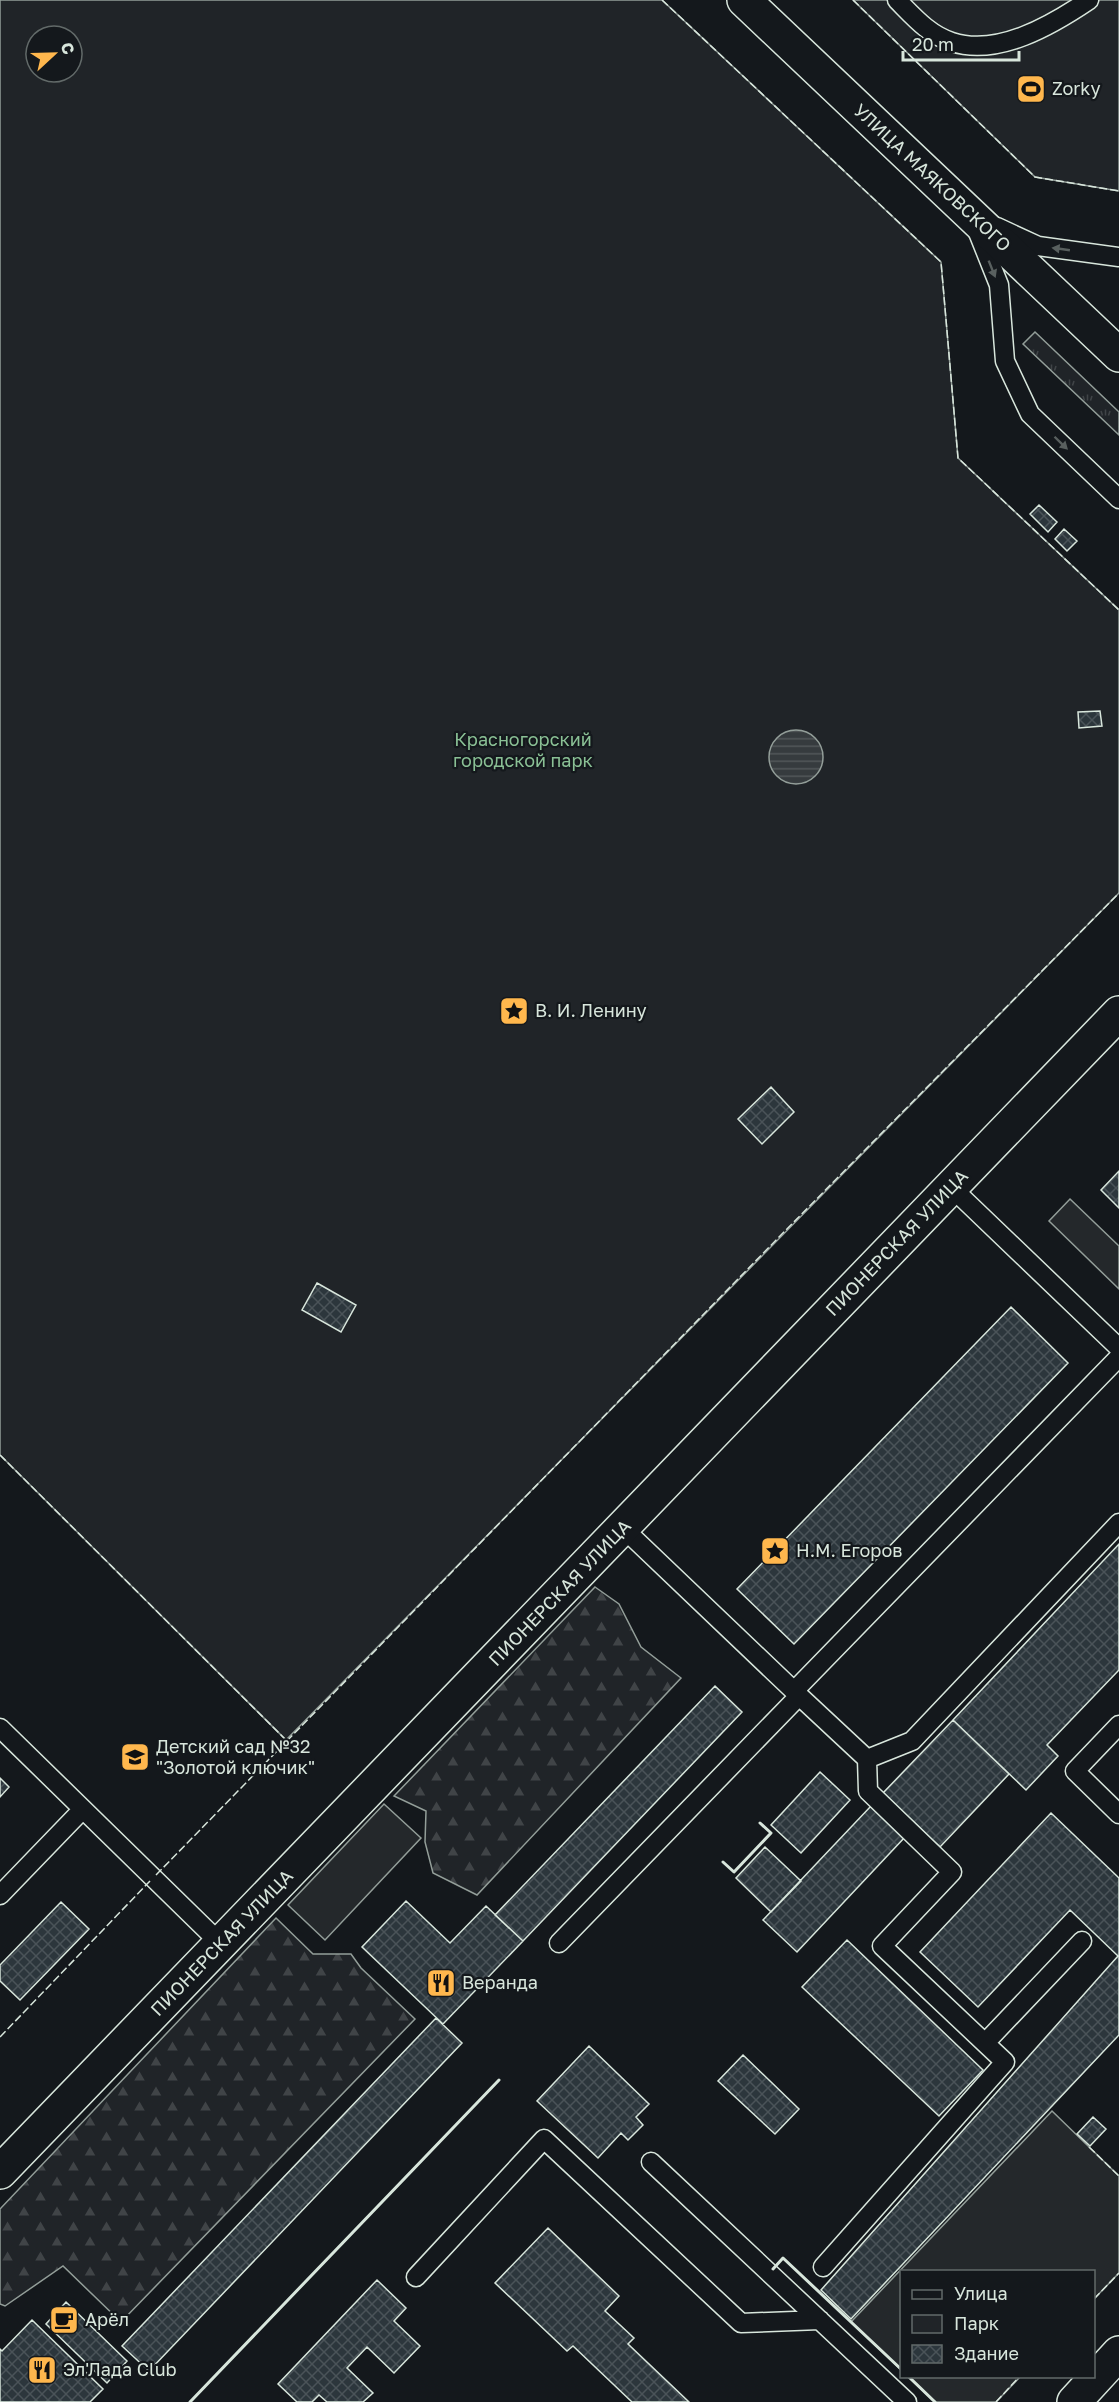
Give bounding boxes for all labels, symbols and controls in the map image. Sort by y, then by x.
north arrow [24,24,84,84]
scale bar [903,24,1018,62]
text: 20 m [912,33,954,55]
text: С [57,39,79,57]
sports icon: Zorky [1015,73,1047,105]
place label: Zorky [1052,77,1101,99]
street label: УЛИЦА МАЯКОВСКОГО [850,99,1016,256]
one-way arrow [1051,244,1070,254]
one-way arrow [987,260,997,278]
one-way arrow [1053,436,1067,450]
park label: Красногорский городской парк [453,728,593,771]
place icon: В. И. Ленину [498,995,530,1027]
place label: В. И. Ленину [535,999,647,1021]
street label: ПИОНЕРСКАЯ УЛИЦА [821,1165,972,1320]
street label: ПИОНЕРСКАЯ УЛИЦА [484,1515,635,1670]
place icon: Н.М. Егоров [759,1535,791,1567]
place label: Н.М. Егоров [796,1539,902,1561]
place label: Детский сад №32 "Золотой ключик" [156,1735,315,1778]
school or university icon: Детский сад №32 "Золотой ключик" [119,1741,151,1773]
street label: ПИОНЕРСКАЯ УЛИЦА [146,1865,297,2020]
restaurant icon: Веранда [425,1967,457,1999]
place label: Веранда [462,1971,538,1993]
legend [900,2270,1095,2378]
text: Улица [954,2282,1008,2304]
cafe icon: Арёл [48,2304,80,2336]
place label: Арёл [85,2308,129,2330]
text: Парк [954,2312,999,2334]
text: Здание [954,2342,1019,2364]
restaurant icon: Эл'Лада Club [26,2354,58,2386]
place label: Эл'Лада Club [63,2358,177,2380]

